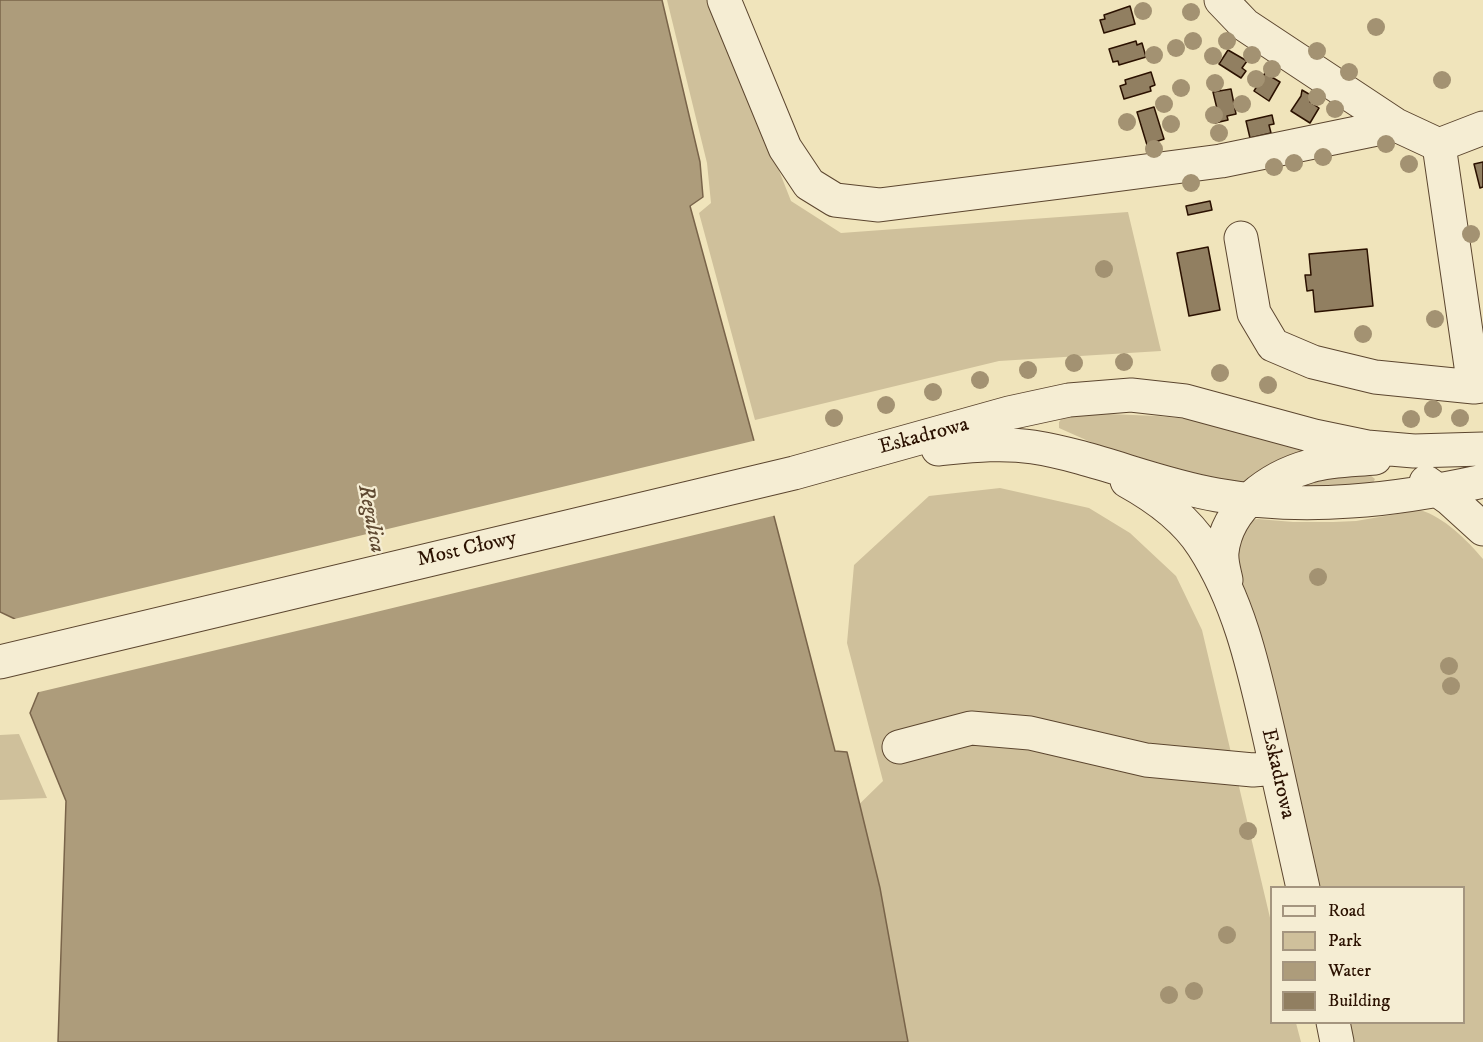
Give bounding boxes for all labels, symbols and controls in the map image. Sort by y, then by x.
street label: Eskadrowa [876,413,972,461]
water label: Regalica [350,483,390,555]
street label: Most Cłowy [415,526,519,574]
street label: Eskadrowa [1254,726,1300,822]
legend [1270,886,1465,1024]
text: Road [1328,900,1365,922]
text: Park [1328,930,1362,952]
text: Water [1328,960,1371,982]
text: Building [1328,990,1390,1012]

